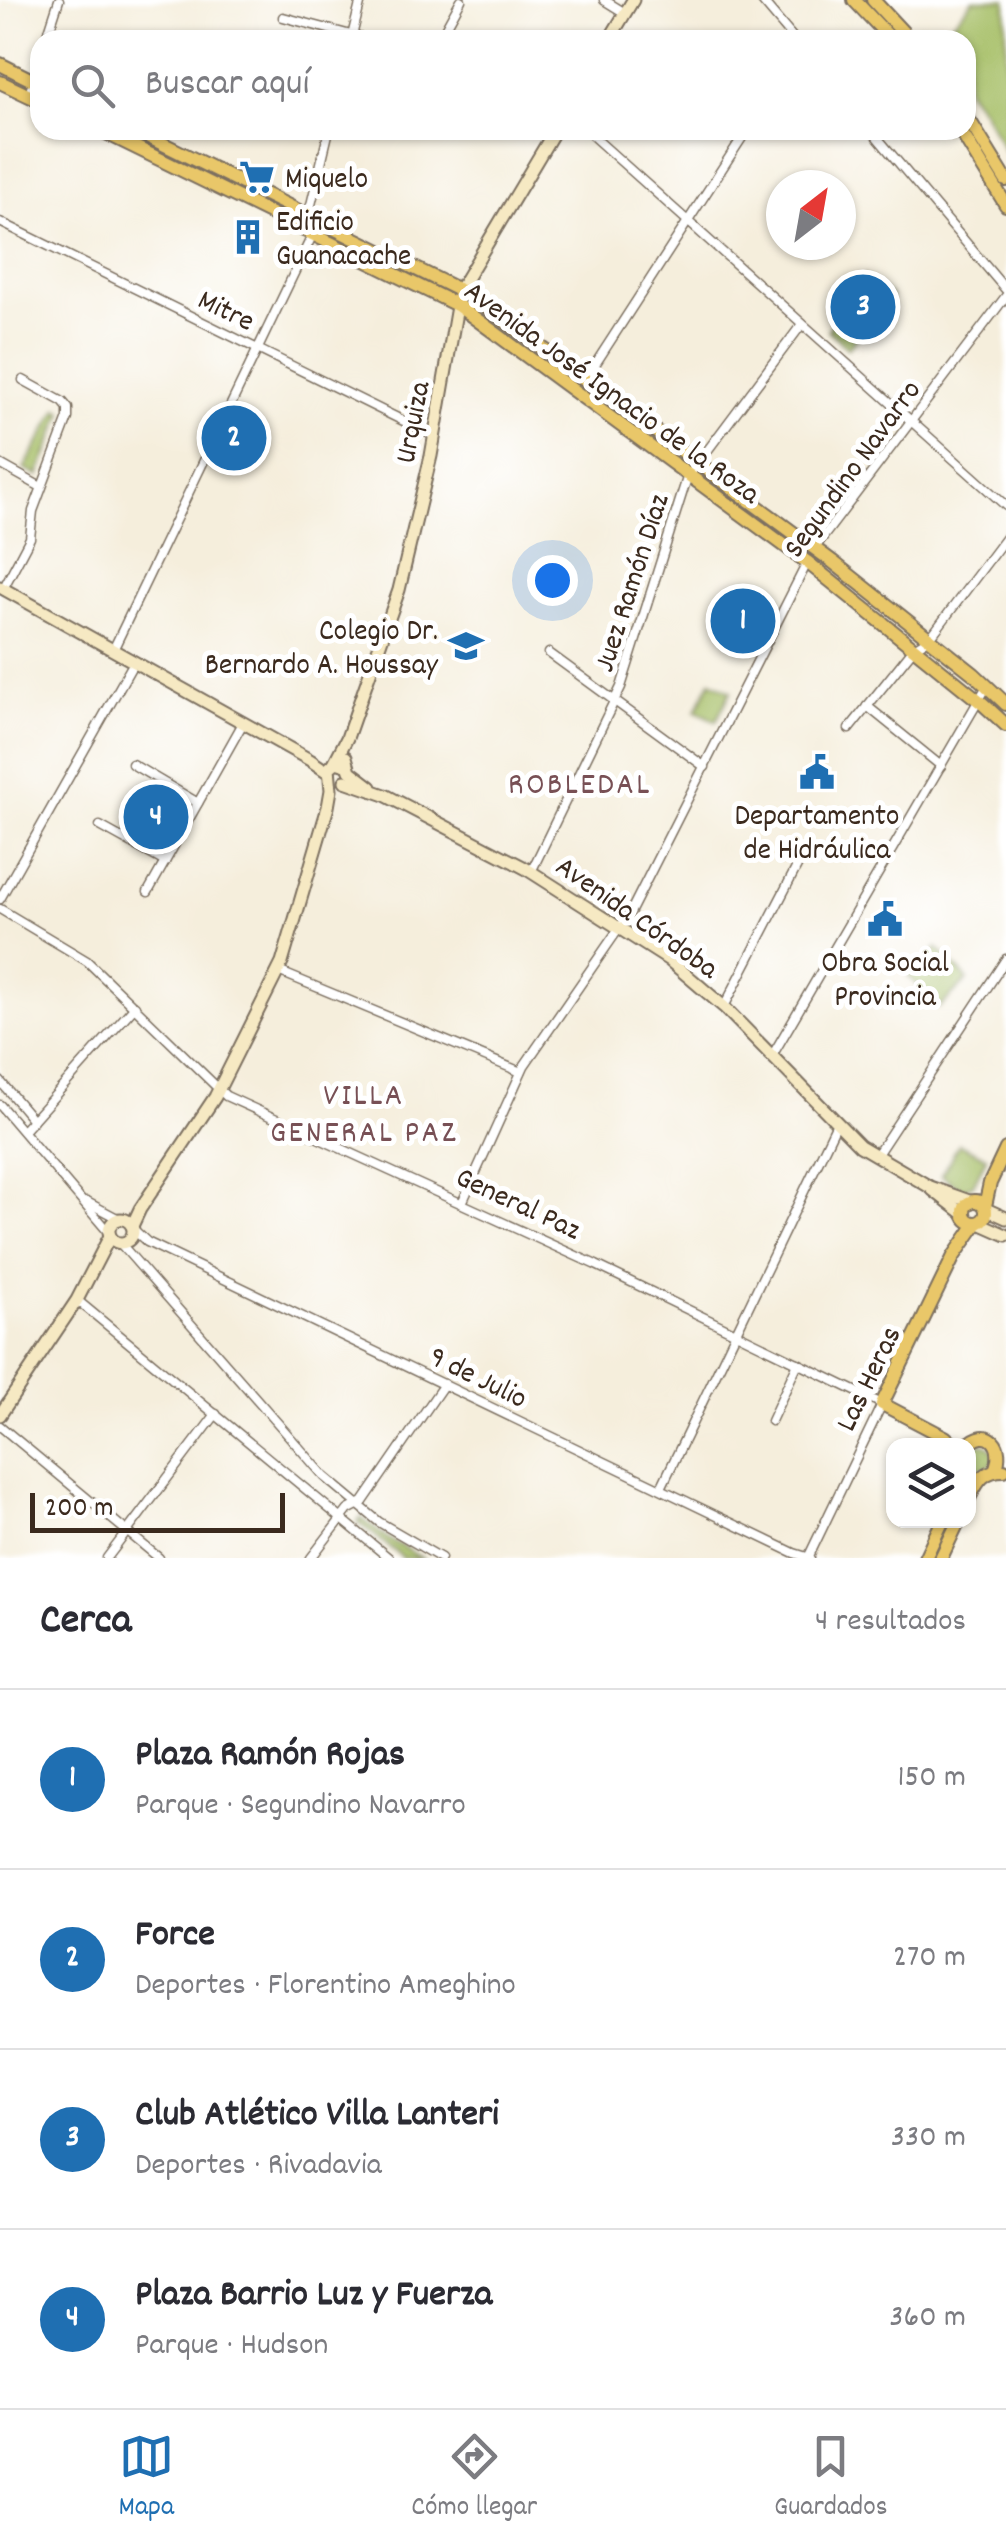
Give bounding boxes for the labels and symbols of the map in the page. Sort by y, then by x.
supermarket icon: Miquelo [238,158,276,196]
place label: Miquelo [285,160,368,203]
north arrow [766,170,856,260]
place label: Edificio Guanacache [276,203,411,280]
building icon: Edificio Guanacache [229,218,267,256]
pin: 3 [830,270,896,344]
street label: Avenida José Ignacio de la Roza [453,272,768,517]
street label: Mitre [189,281,261,345]
street label: Segundino Navarro [775,373,934,569]
street label: Urquiza [386,377,445,468]
pin: 2 [202,400,266,476]
street label: Juez Ramón Díaz [585,488,684,678]
your location [527,555,578,606]
pin: 1 [710,584,776,658]
place label: Colegio Dr. Bernardo A. Houssay [205,612,439,689]
school or university icon: Colegio Dr. Bernardo A. Houssay [447,627,485,665]
public building icon: Departamento de Hidráulica [798,753,836,791]
district label: ROBLEDAL [508,764,652,810]
pin: 4 [124,780,188,854]
place label: Departamento de Hidráulica [735,797,899,874]
street label: Avenida Córdoba [545,848,726,992]
public building icon: Obra Social Provincia [866,900,904,938]
place label: Obra Social Provincia [821,944,949,1021]
district label: VILLA GENERAL PAZ [270,1075,458,1158]
street label: General Paz [447,1158,587,1254]
street label: Las Heras [827,1320,915,1440]
street label: 9 de Julio [421,1338,533,1422]
scale bar [30,1488,285,1532]

